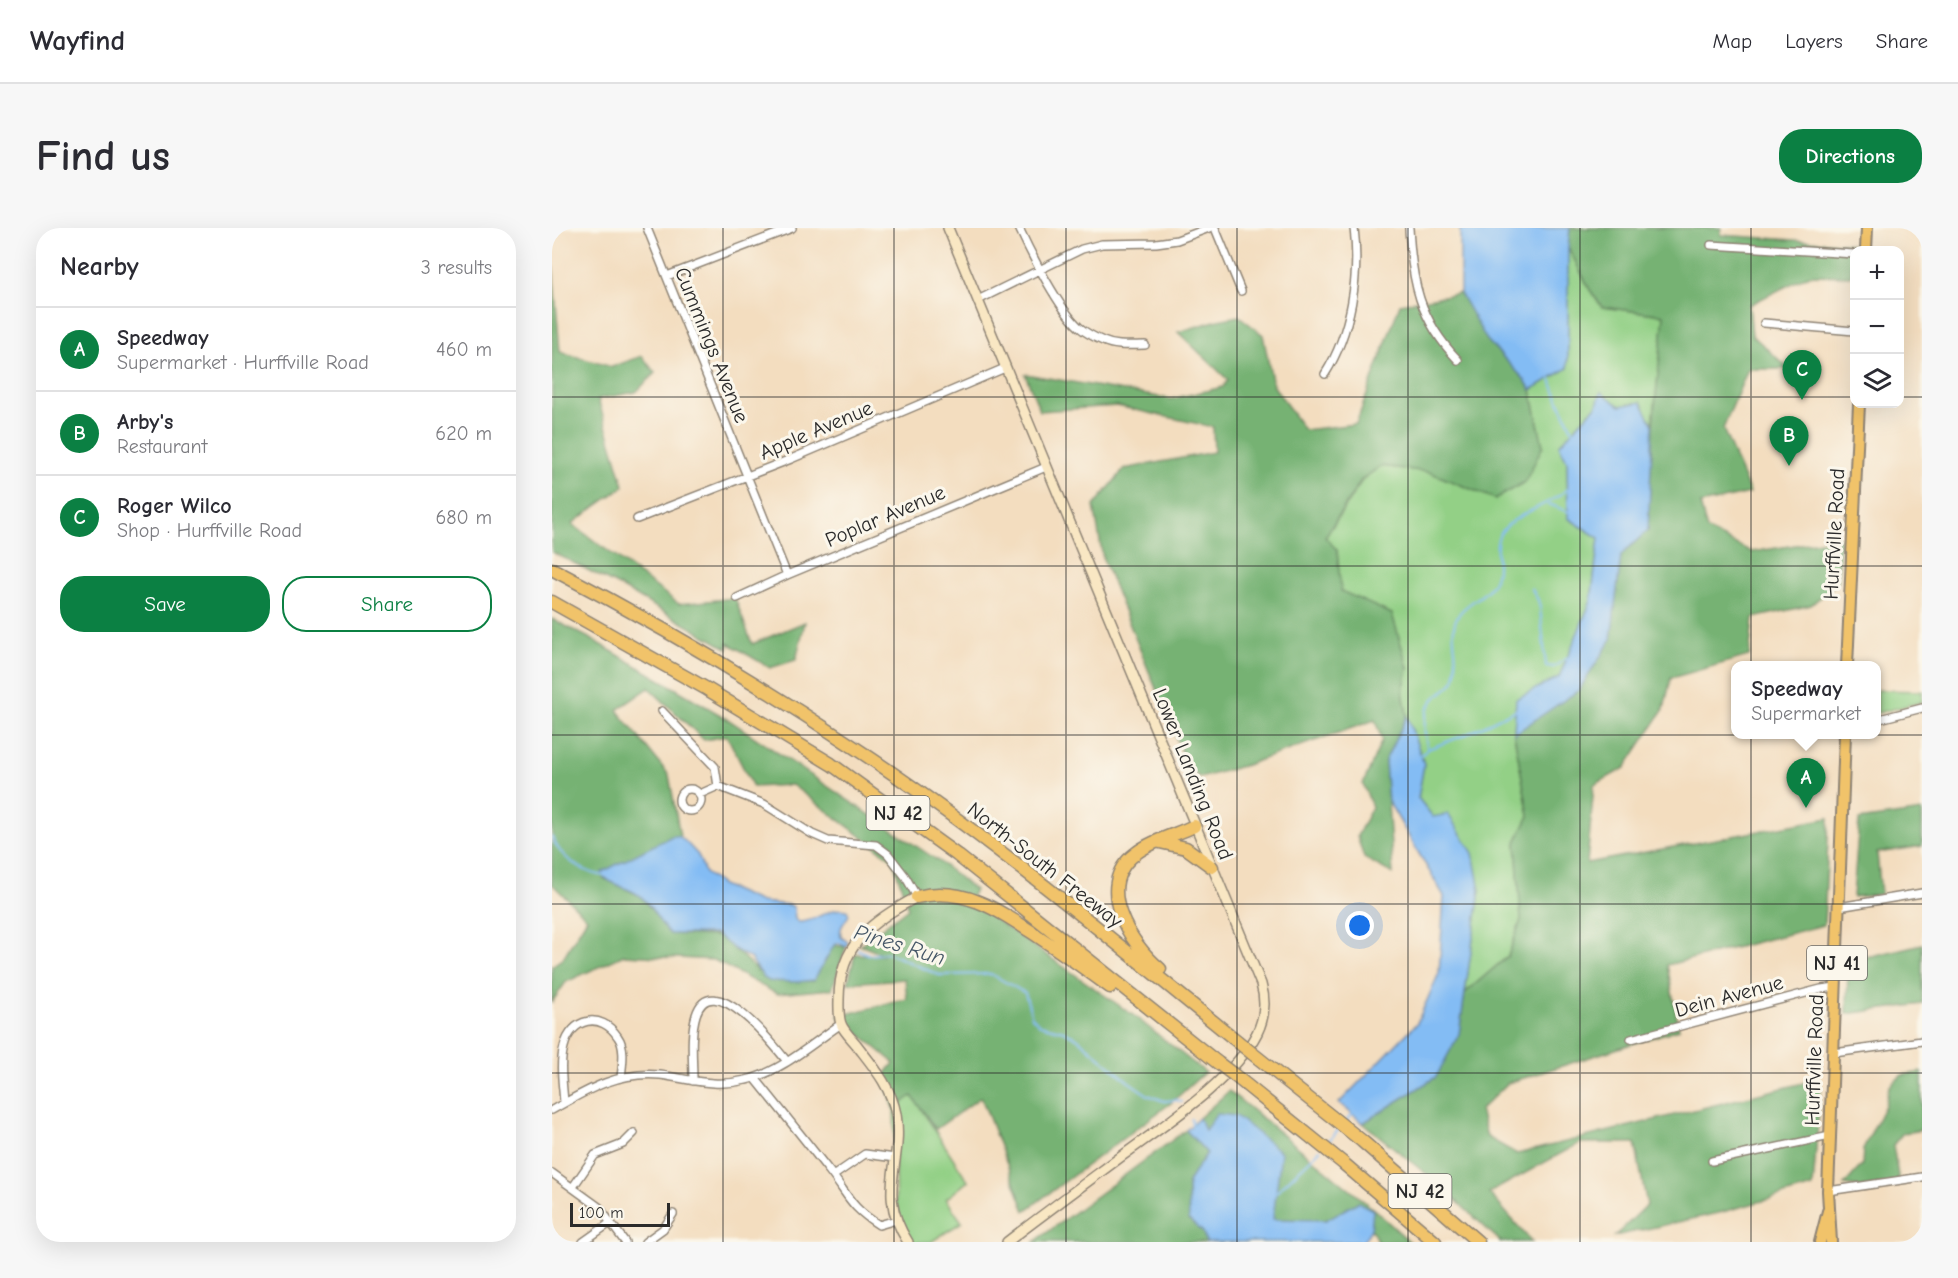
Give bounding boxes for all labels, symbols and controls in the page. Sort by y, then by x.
text: Wayfind [30,25,125,57]
text: Map [1713,29,1752,53]
text: Layers [1785,29,1843,53]
text: Share [1876,29,1928,53]
button: Directions [1779,129,1922,183]
text: Find us [36,132,170,181]
map controls [1850,246,1904,408]
button: + [1850,246,1904,300]
text: Nearby [60,252,139,282]
text: 3 results [421,256,492,279]
street label: Cummings Avenue [670,264,754,426]
button: − [1850,300,1904,354]
text: Speedway [117,325,208,351]
text: A [74,338,85,361]
text: 460 m [436,338,492,361]
pin: C [1782,350,1822,400]
text: Supermarket · Hurffville Road [117,351,369,374]
button: layers [1850,354,1904,408]
street label: Apple Avenue [756,395,876,465]
text: Arby's [117,409,173,435]
pin: B [1770,416,1808,466]
text: B [73,422,86,445]
text: 620 m [435,422,492,445]
text: Restaurant [117,435,207,458]
street label: Hurffville Road [1819,468,1849,600]
street label: Poplar Avenue [821,480,949,552]
text: Roger Wilco [117,493,232,519]
text: C [73,506,86,529]
text: 680 m [435,506,492,529]
text: Shop · Hurffville Road [117,519,302,542]
button: Save [60,576,270,632]
button: Share [282,576,492,632]
popup [1731,661,1881,739]
text: Speedway [1751,676,1843,702]
street label: Lower Landing Road [1148,685,1238,863]
text: Supermarket [1751,702,1861,725]
pin: A [1786,758,1826,808]
road number: NJ 42 [866,796,930,830]
street label: North-South Freeway [963,797,1128,933]
your location [1345,911,1374,940]
water label: Pines Run [851,919,948,971]
road number: NJ 41 [1807,946,1867,980]
street label: Dein Avenue [1672,970,1786,1022]
street label: Hurffville Road [1800,994,1828,1126]
road number: NJ 42 [1388,1174,1452,1208]
scale bar [570,1200,670,1228]
text: 100 m [579,1204,623,1222]

